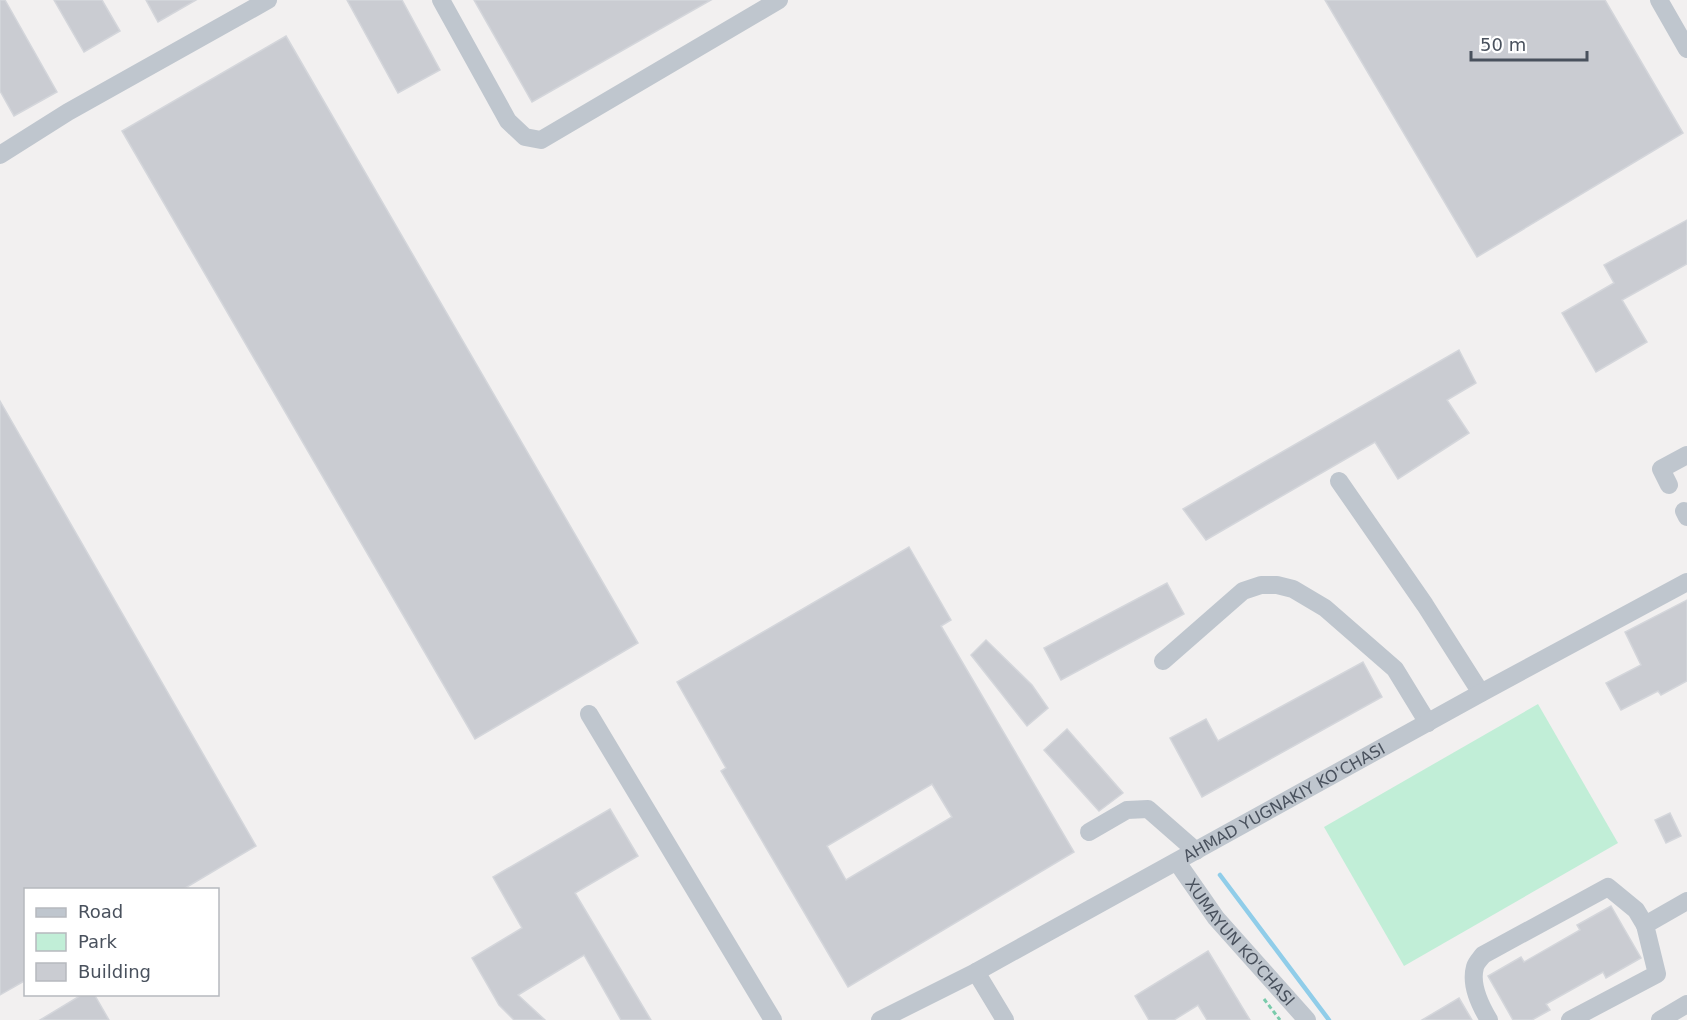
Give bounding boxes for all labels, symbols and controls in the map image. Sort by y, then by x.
scale bar [1471,24,1586,62]
text: 50 m [1480,34,1526,55]
street label: AHMAD YUGNAKIY KO'CHASI [1180,739,1388,865]
street label: XUMAYUN KO'CHASI [1182,874,1299,1009]
legend [24,888,219,996]
text: Road [78,901,123,922]
text: Park [78,931,117,952]
text: Building [78,961,151,982]

